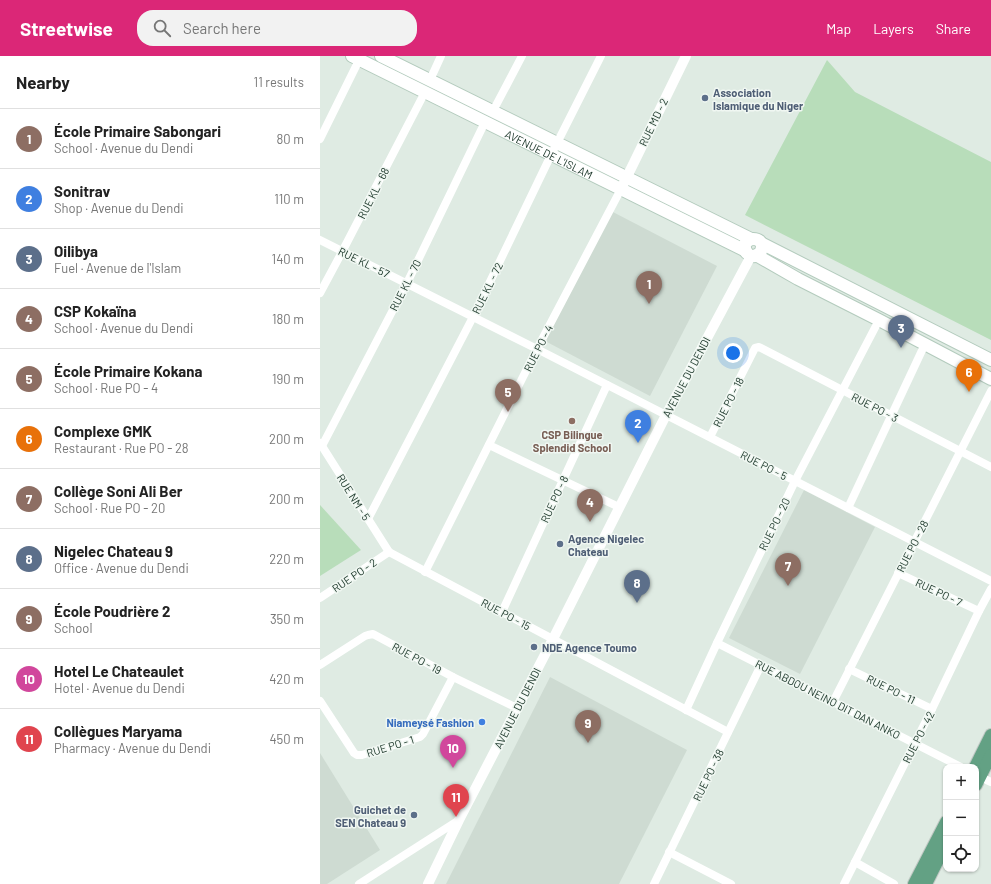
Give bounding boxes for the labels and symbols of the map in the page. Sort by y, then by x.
place label: Association Islamique du Niger [713,86,804,112]
marker: Association Islamique du Niger [700,93,710,103]
street label: RUE MD - 2 [636,96,670,148]
street label: AVENUE DE L'ISLAM [503,126,595,181]
street label: RUE KL - 68 [355,165,392,221]
street label: RUE KL - 57 [336,244,392,280]
street label: RUE KL - 70 [387,257,423,313]
street label: RUE KL - 72 [469,260,505,316]
pin: 1 [636,271,662,304]
pin: 3 [888,315,914,348]
street label: RUE PO - 4 [521,322,555,374]
street label: AVENUE DU DENDI [659,335,713,419]
your location [723,343,743,363]
pin: 6 [956,359,982,392]
street label: RUE PO - 18 [710,375,746,429]
pin: 5 [495,379,521,412]
street label: RUE PO - 3 [850,390,900,424]
pin: 2 [625,410,651,443]
marker: CSP Bilingue Splendid School [567,416,577,426]
place label: CSP Bilingue Splendid School [533,428,611,454]
street label: RUE PO - 5 [739,448,790,482]
street label: RUE NM - 5 [335,471,374,523]
street label: RUE PO - 8 [537,473,571,525]
pin: 4 [577,489,603,522]
street label: RUE PO - 20 [756,496,792,552]
street label: RUE PO - 28 [893,518,931,574]
place label: Agence Nigelec Chateau [568,532,644,558]
marker: Agence Nigelec Chateau [555,539,565,549]
pin: 7 [775,553,801,586]
street label: RUE PO - 2 [329,555,379,595]
pin: 8 [624,570,650,603]
street label: RUE PO - 7 [914,576,964,608]
street label: RUE PO - 15 [479,596,533,633]
street label: RUE PO - 19 [390,639,444,677]
place label: NDE Agence Toumo [542,641,637,654]
marker: NDE Agence Toumo [529,642,539,652]
street label: RUE ABDOU NEINO DIT DAN ANKO [753,657,903,741]
street label: AVENUE DU DENDI [491,665,543,751]
street label: RUE PO - 11 [865,672,917,706]
street label: RUE PO - 42 [899,709,937,765]
pin: 9 [575,710,601,743]
place label: Niameysé Fashion [386,716,474,729]
marker: Niameysé Fashion [477,717,487,727]
street label: RUE PO - 1 [365,733,415,759]
pin: 10 [440,735,466,768]
street label: RUE PO - 38 [690,747,726,803]
pin: 11 [443,784,469,817]
place label: Guichet de SEN Chateau 9 [335,803,406,829]
marker: Guichet de SEN Chateau 9 [409,810,419,820]

